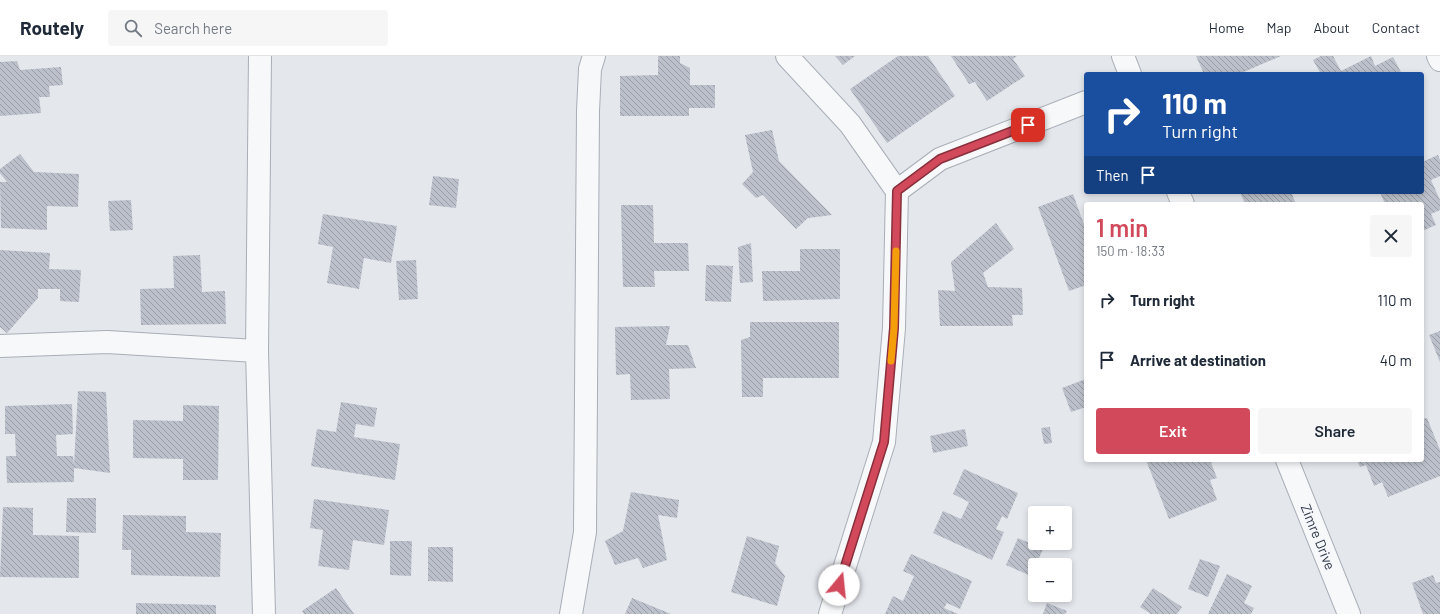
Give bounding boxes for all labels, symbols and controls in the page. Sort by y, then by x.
search box [108,10,388,46]
text: Routely [20,16,84,39]
icon: search [122,17,144,39]
text: Search here [154,19,232,37]
text: Home [1209,19,1245,36]
text: Map [1267,19,1291,36]
text: About [1313,19,1350,36]
text: Contact [1372,19,1420,36]
text: 110 m [1162,86,1227,120]
icon: right [1096,88,1148,140]
pin [1011,108,1045,142]
icon: arrive [1017,114,1039,136]
text: Turn right [1162,120,1238,142]
icon: arrive [1137,164,1159,186]
text: Then [1096,166,1129,184]
text: 1 min [1096,213,1148,242]
button: close [1370,215,1412,257]
text: 150 m · 18:33 [1096,243,1165,259]
icon: right [1096,289,1118,311]
text: Turn right [1130,291,1195,309]
text: 110 m [1378,291,1412,309]
icon: arrive [1096,349,1118,371]
text: Arrive at destination [1130,351,1266,369]
text: 40 m [1380,351,1412,369]
button: Exit [1096,408,1250,454]
button: Share [1258,408,1412,454]
street label: Zimre Drive [1298,501,1339,572]
map controls [1028,506,1072,602]
button: + [1028,506,1072,550]
button: − [1028,558,1072,602]
position arrow [818,564,860,606]

